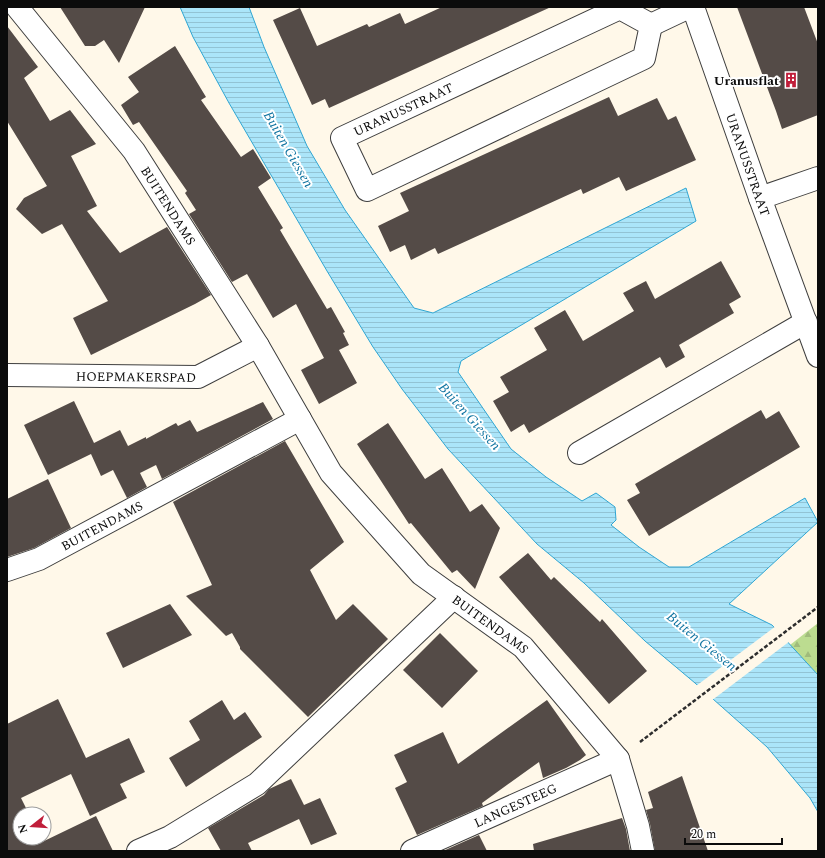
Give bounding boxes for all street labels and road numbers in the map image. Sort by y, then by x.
street label: URANUSSTRAAT [350,78,457,142]
street label: URANUSSTRAAT [720,110,775,220]
street label: BUITENDAMS [135,162,200,249]
street label: HOEPMAKERSPAD [76,367,196,388]
street label: BUITENDAMS [58,496,147,556]
street label: BUITENDAMS [448,590,533,658]
street label: LANGESTEEG [471,779,560,833]

